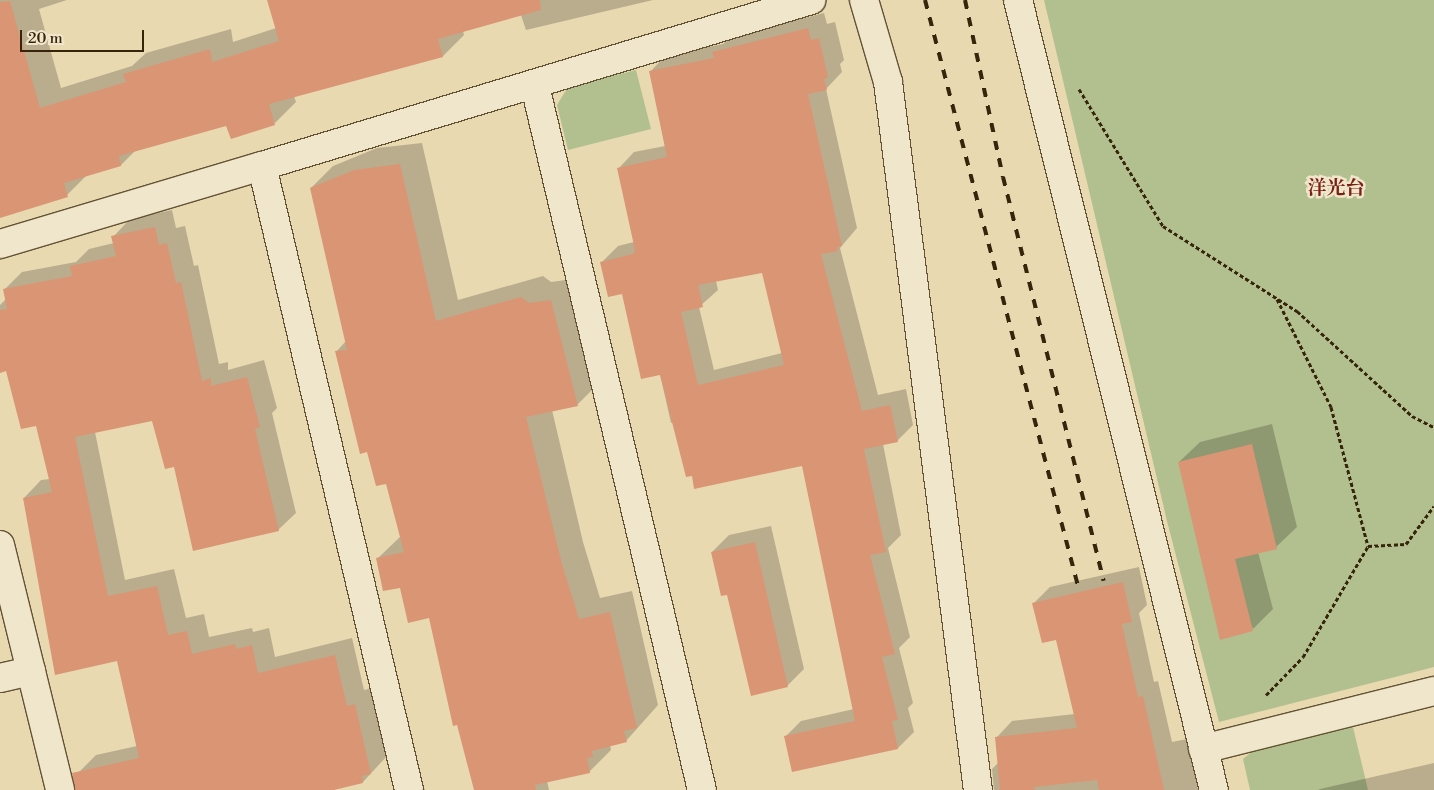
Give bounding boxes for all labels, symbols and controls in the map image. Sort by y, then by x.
scale bar [22,20,146,52]
text: 20 m [28,29,63,48]
district label: 洋光台 [1308,178,1364,200]

